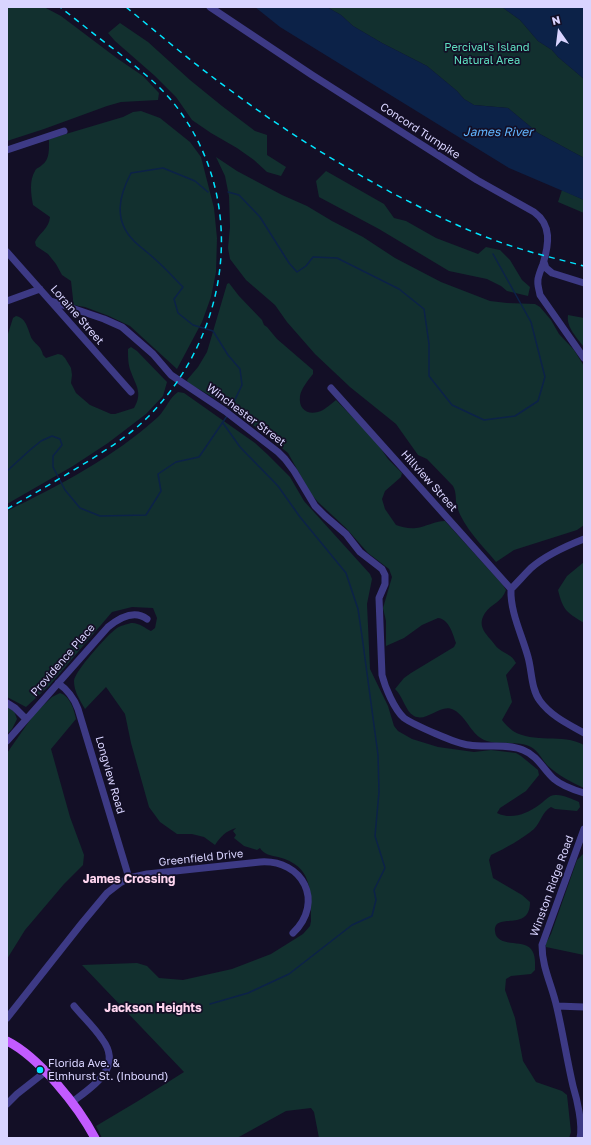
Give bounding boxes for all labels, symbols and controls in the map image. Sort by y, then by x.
north arrow [539,12,579,52]
text: N [550,13,562,27]
park label: Percival's Island Natural Area [444,41,530,67]
street label: Concord Turnpike [378,100,462,162]
water label: James River [463,125,533,139]
street label: Loraine Street [48,283,106,347]
street label: Winchester Street [204,381,288,449]
street label: Hillview Street [398,448,460,514]
street label: Providence Place [28,621,98,699]
street label: Longview Road [93,735,127,815]
street label: Winston Ridge Road [528,834,576,938]
street label: Greenfield Drive [158,847,244,869]
district label: James Crossing [83,872,175,886]
district label: Jackson Heights [104,1001,202,1015]
place label: Florida Ave. & Elmhurst St. (Inbound) [48,1057,168,1083]
marker: Florida Ave. & Elmhurst St. (Inbound) [35,1065,45,1075]

